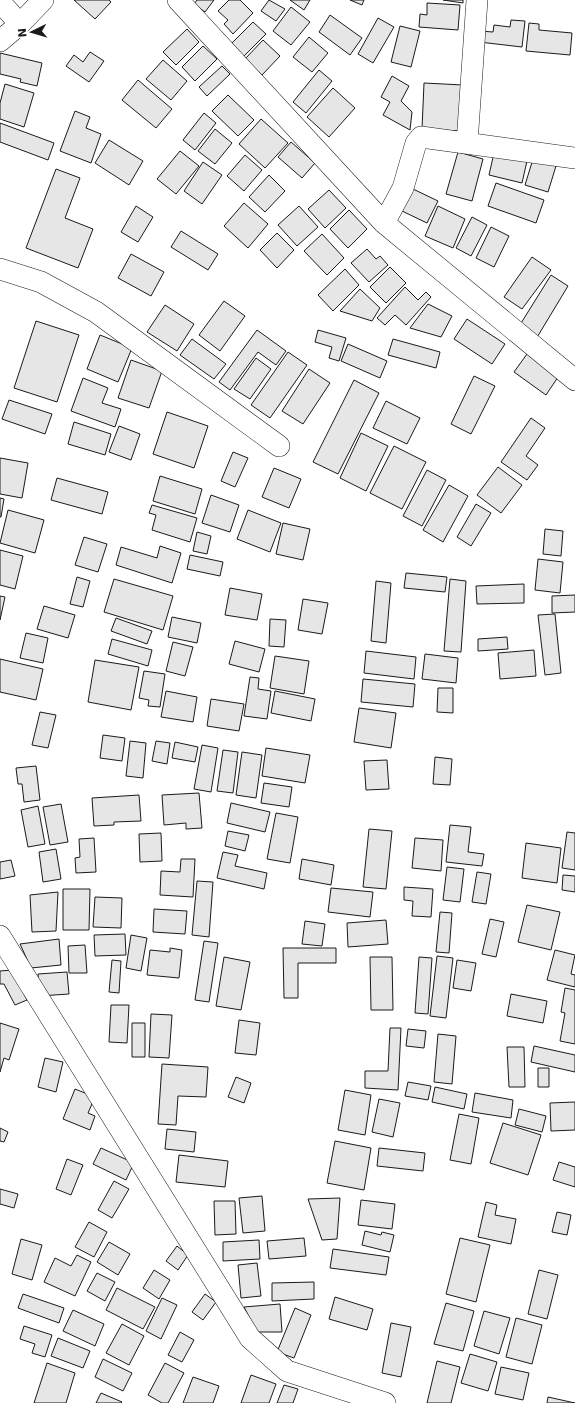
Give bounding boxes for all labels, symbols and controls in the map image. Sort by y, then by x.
north arrow [12,12,52,52]
text: N [16,28,29,38]

